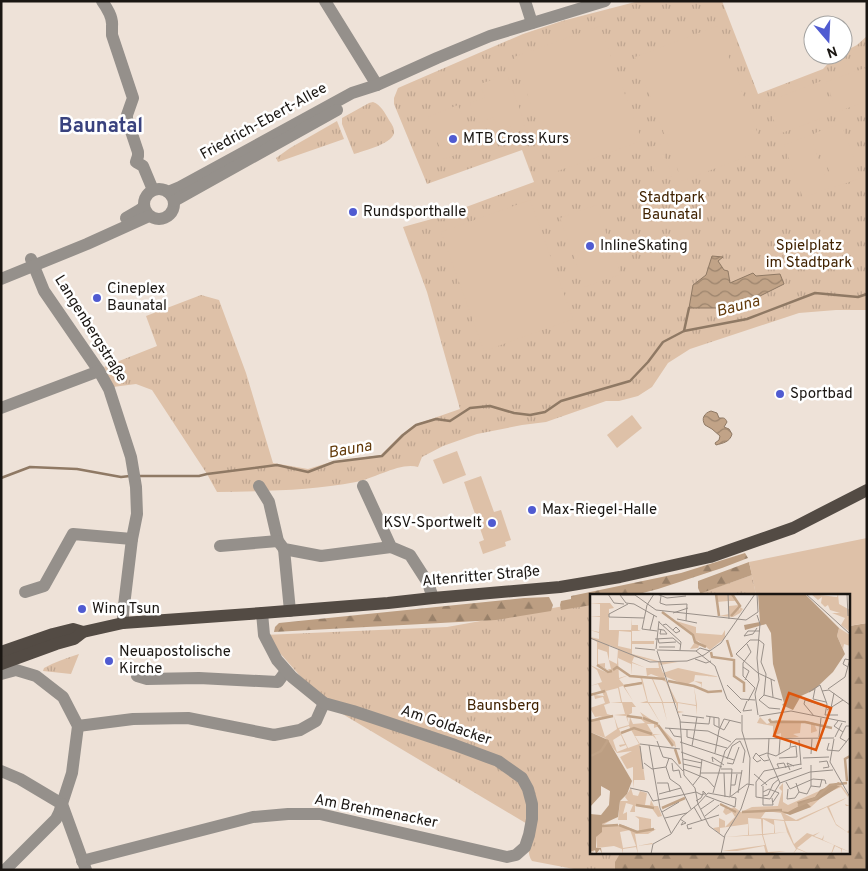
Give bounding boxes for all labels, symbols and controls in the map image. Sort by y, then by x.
north arrow [803,15,853,65]
text: N [824,41,839,61]
street label: Friedrich-Ebert-Allee [197,79,331,165]
district label: Baunatal [59,114,143,140]
place label: MTB Cross Kurs [463,130,569,149]
marker: MTB Cross Kurs [447,133,459,145]
park label: Stadtpark Baunatal [639,189,705,225]
place label: Rundsporthalle [363,203,466,222]
marker: Rundsporthalle [347,206,359,218]
place label: InlineSkating [600,237,688,256]
park label: Spielplatz im Stadtpark [766,237,852,273]
marker: InlineSkating [584,240,596,252]
street label: Langenbergstraße [49,272,131,386]
place label: Cineplex Baunatal [107,280,167,316]
water label: Bauna [714,291,763,322]
marker: Cineplex Baunatal [91,292,103,304]
place label: Sportbad [790,385,853,404]
marker: Sportbad [774,388,786,400]
water label: Bauna [327,436,374,464]
place label: Max-Riegel-Halle [542,501,657,520]
marker: Max-Riegel-Halle [526,504,538,516]
place label: KSV-Sportwelt [384,514,482,533]
marker: KSV-Sportwelt [486,517,498,529]
street label: Altenritter Straße [421,562,541,592]
inset map [590,594,850,854]
place label: Wing Tsun [92,600,160,619]
marker: Wing Tsun [76,603,88,615]
place label: Neuapostolische Kirche [119,643,231,679]
marker: Neuapostolische Kirche [103,655,115,667]
park label: Baunsberg [467,697,539,716]
street label: Am Goldacker [398,702,494,750]
street label: Am Brehmenacker [313,791,439,833]

